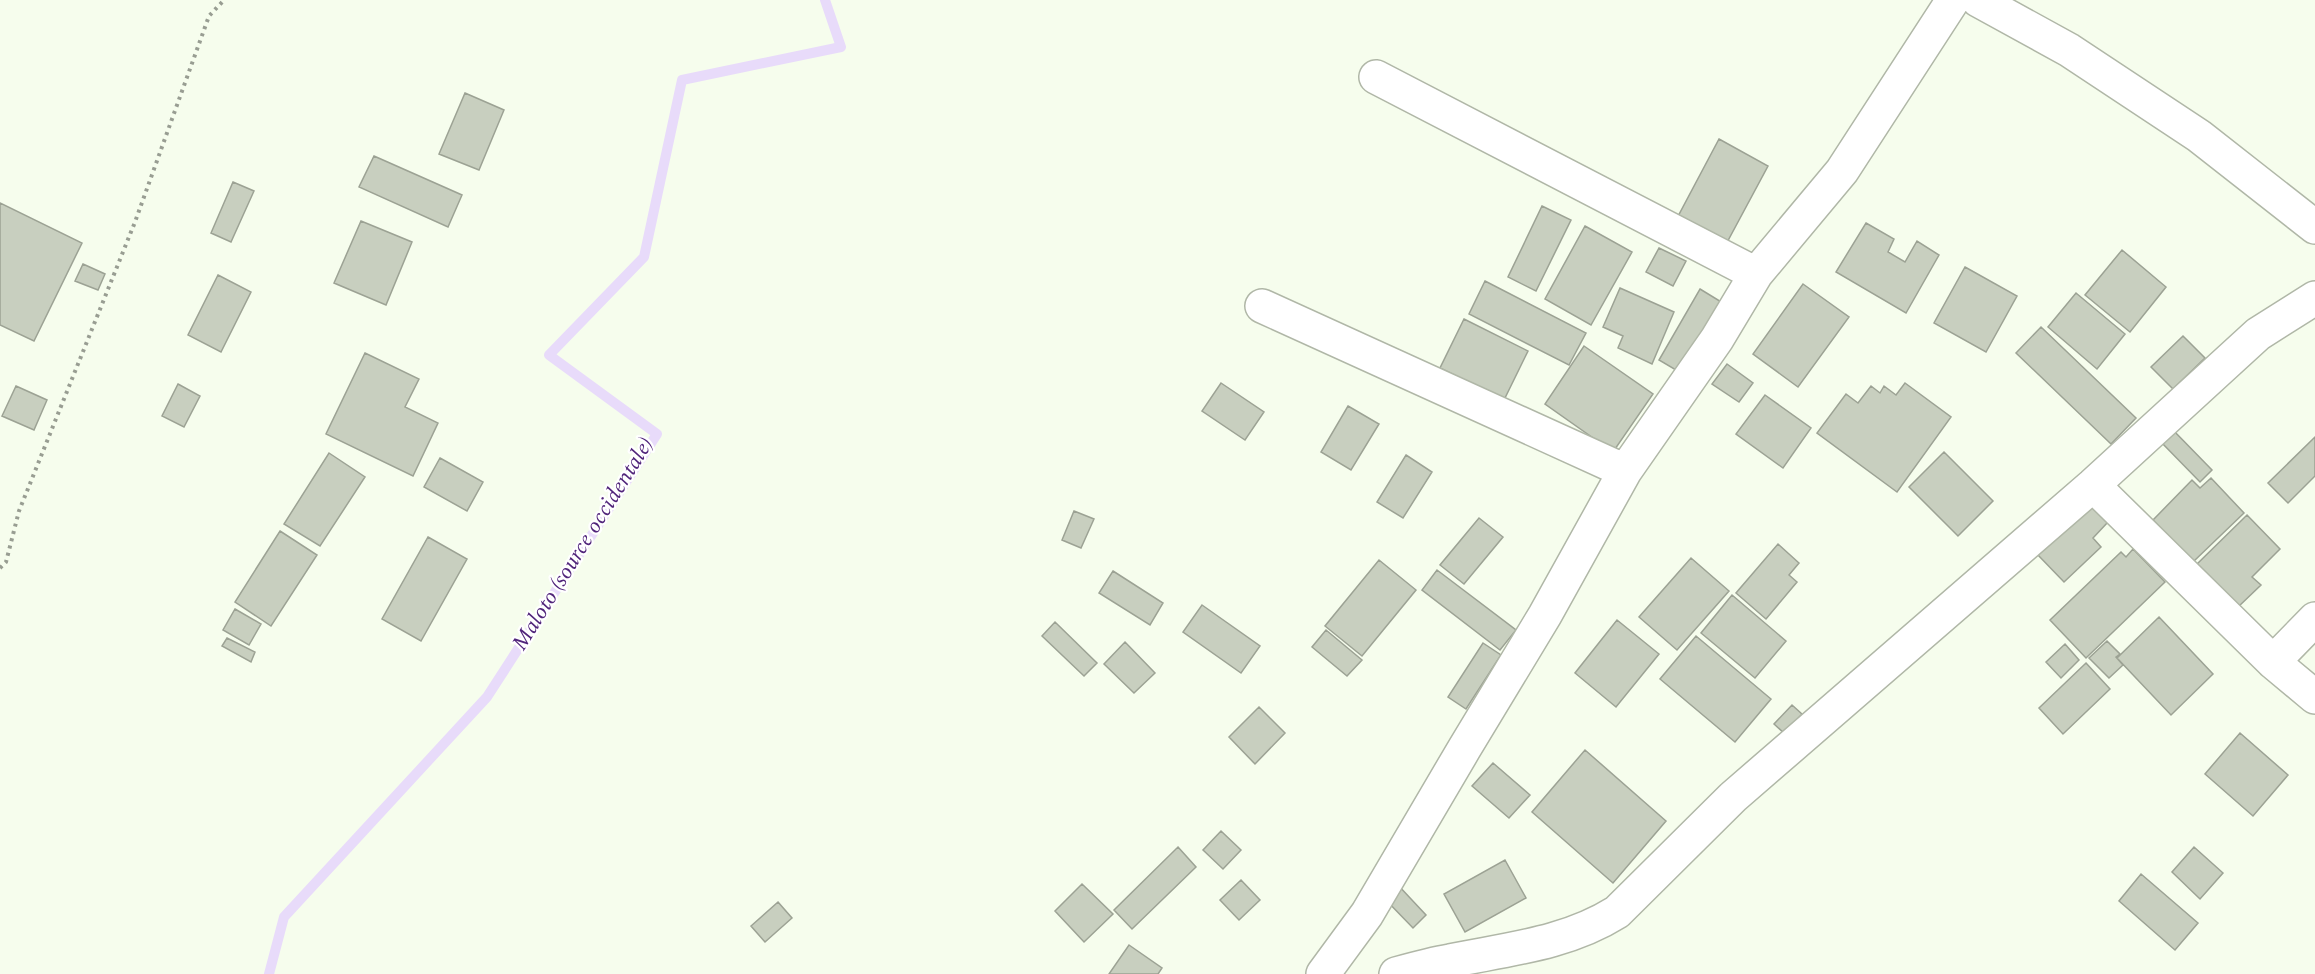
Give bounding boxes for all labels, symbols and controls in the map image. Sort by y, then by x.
water label: Maloto (source occidentale) [504,431,662,657]

